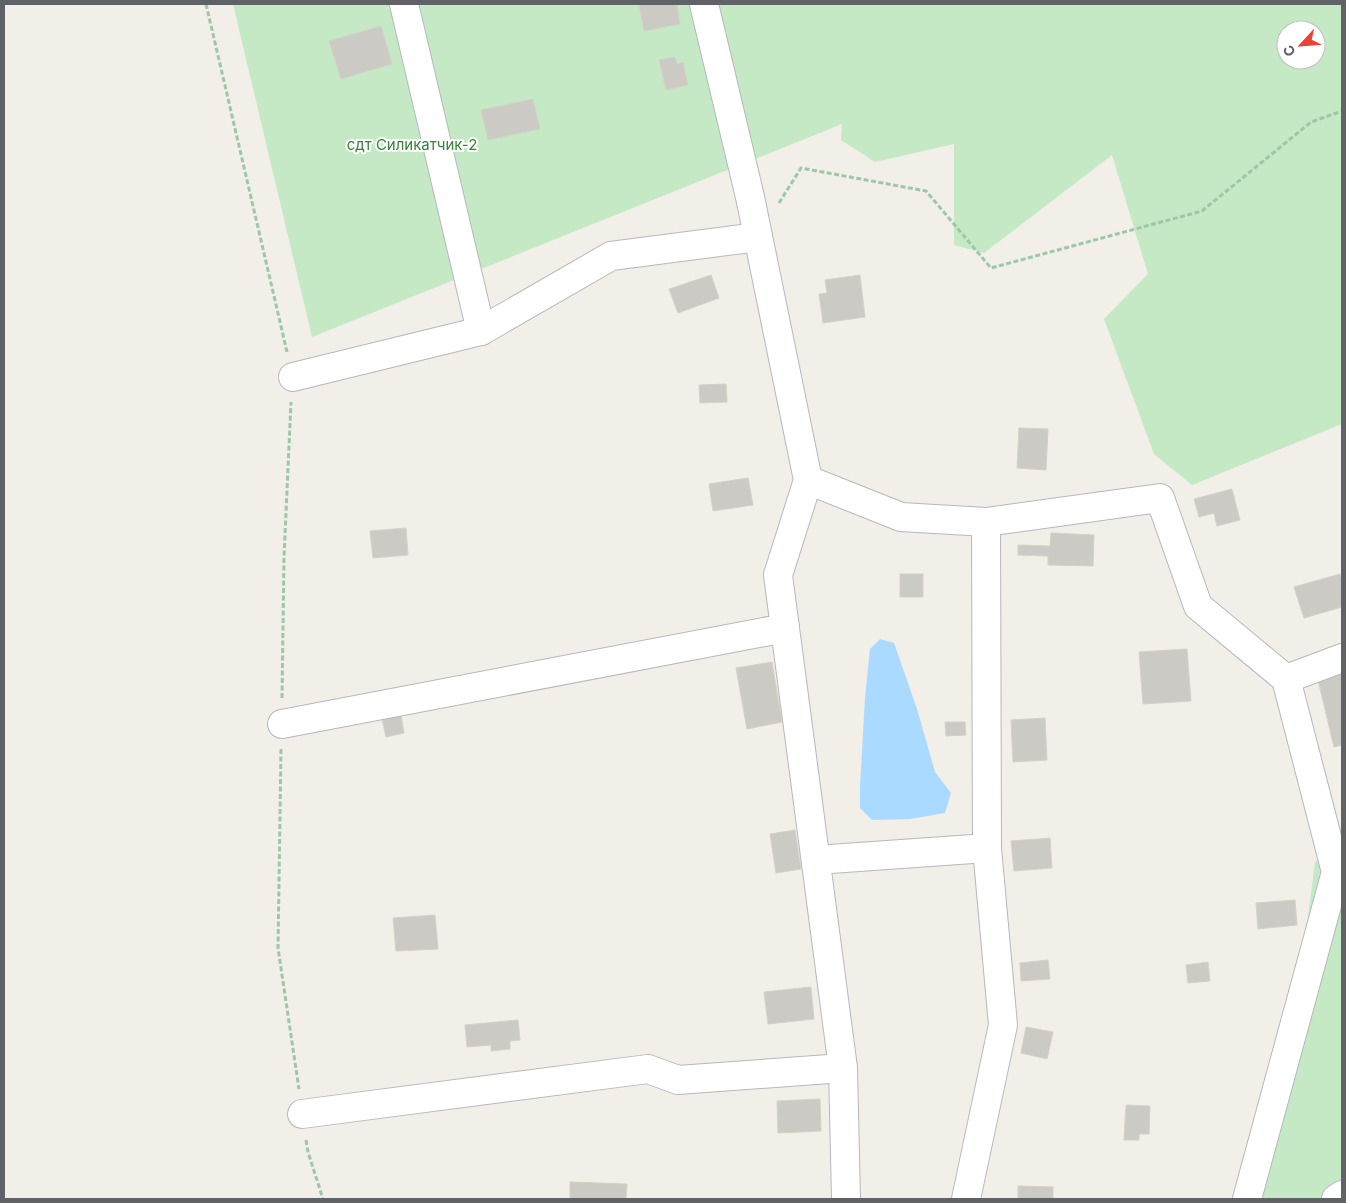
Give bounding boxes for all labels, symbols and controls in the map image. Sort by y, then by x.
north arrow [1276,20,1326,70]
text: С [1279,43,1299,59]
park label: сдт Силикатчик-2 [347,135,477,154]

